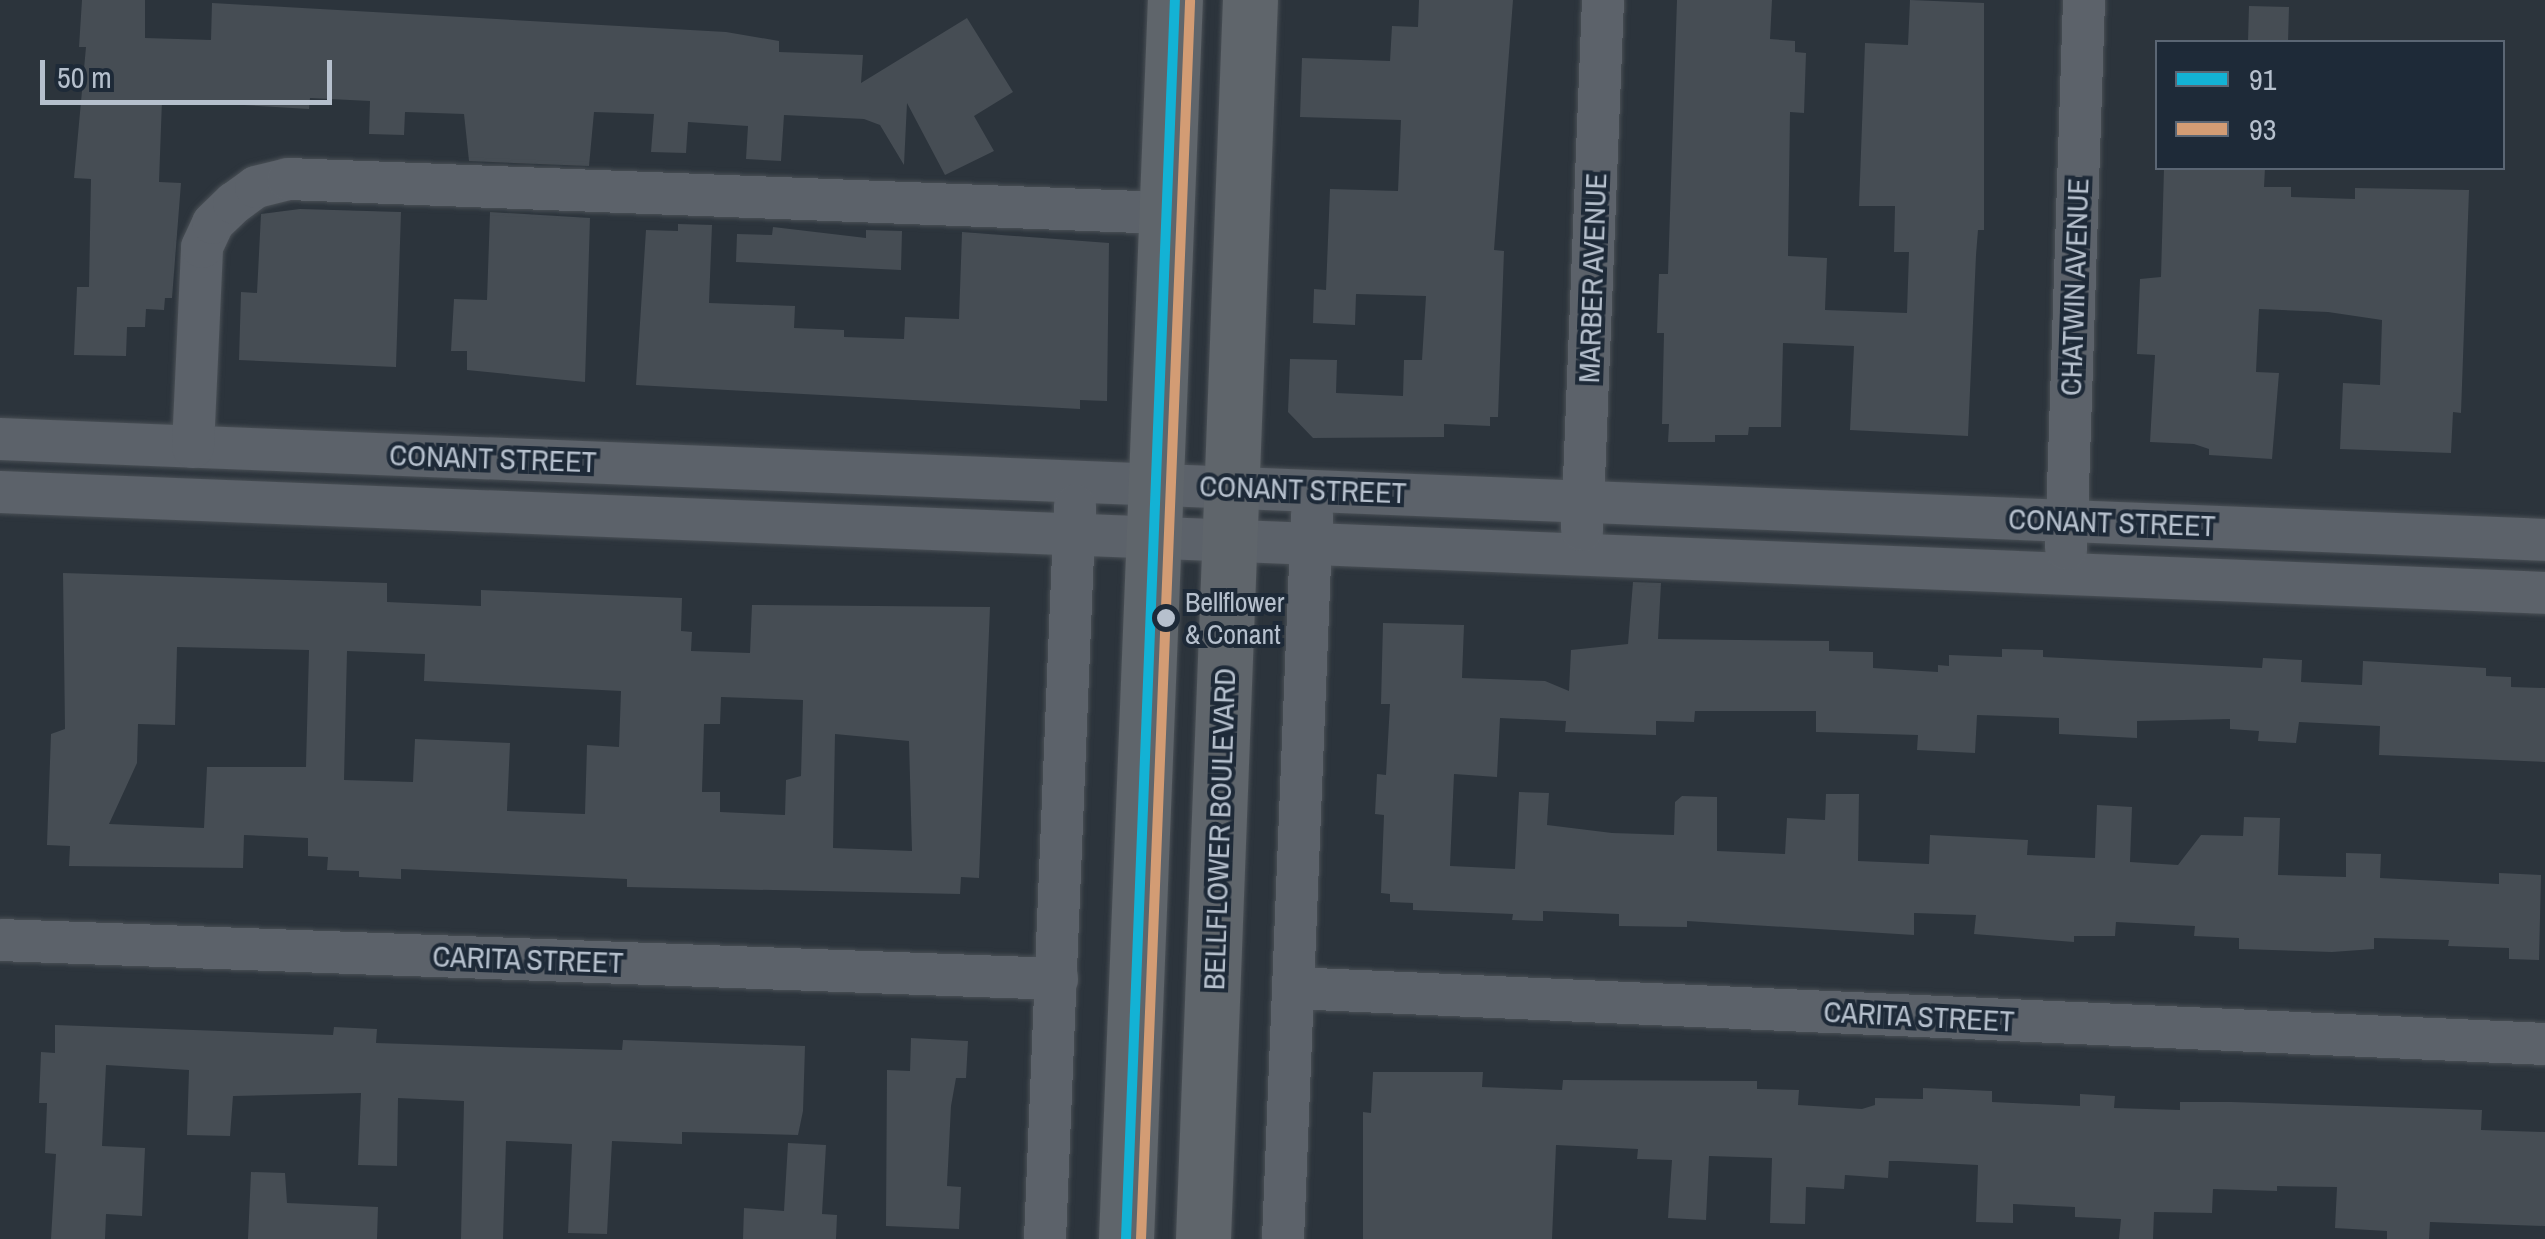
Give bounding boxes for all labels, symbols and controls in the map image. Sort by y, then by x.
scale bar [45,40,338,102]
legend [2155,40,2505,170]
text: 50 m [57,57,112,97]
text: 91 [2249,59,2276,99]
text: 93 [2249,109,2276,149]
street label: MARBER AVENUE [1570,172,1614,384]
street label: CHATWIN AVENUE [2052,177,2096,397]
street label: CONANT STREET [389,436,597,480]
street label: CONANT STREET [1199,467,1407,511]
street label: CONANT STREET [2008,500,2216,544]
place label: Bellflower & Conant [1185,585,1285,651]
marker: Bellflower & Conant [1156,608,1176,628]
street label: BELLFLOWER BOULEVARD [1195,667,1243,991]
street label: CARITA STREET [431,938,625,980]
street label: CARITA STREET [1822,993,2016,1039]

